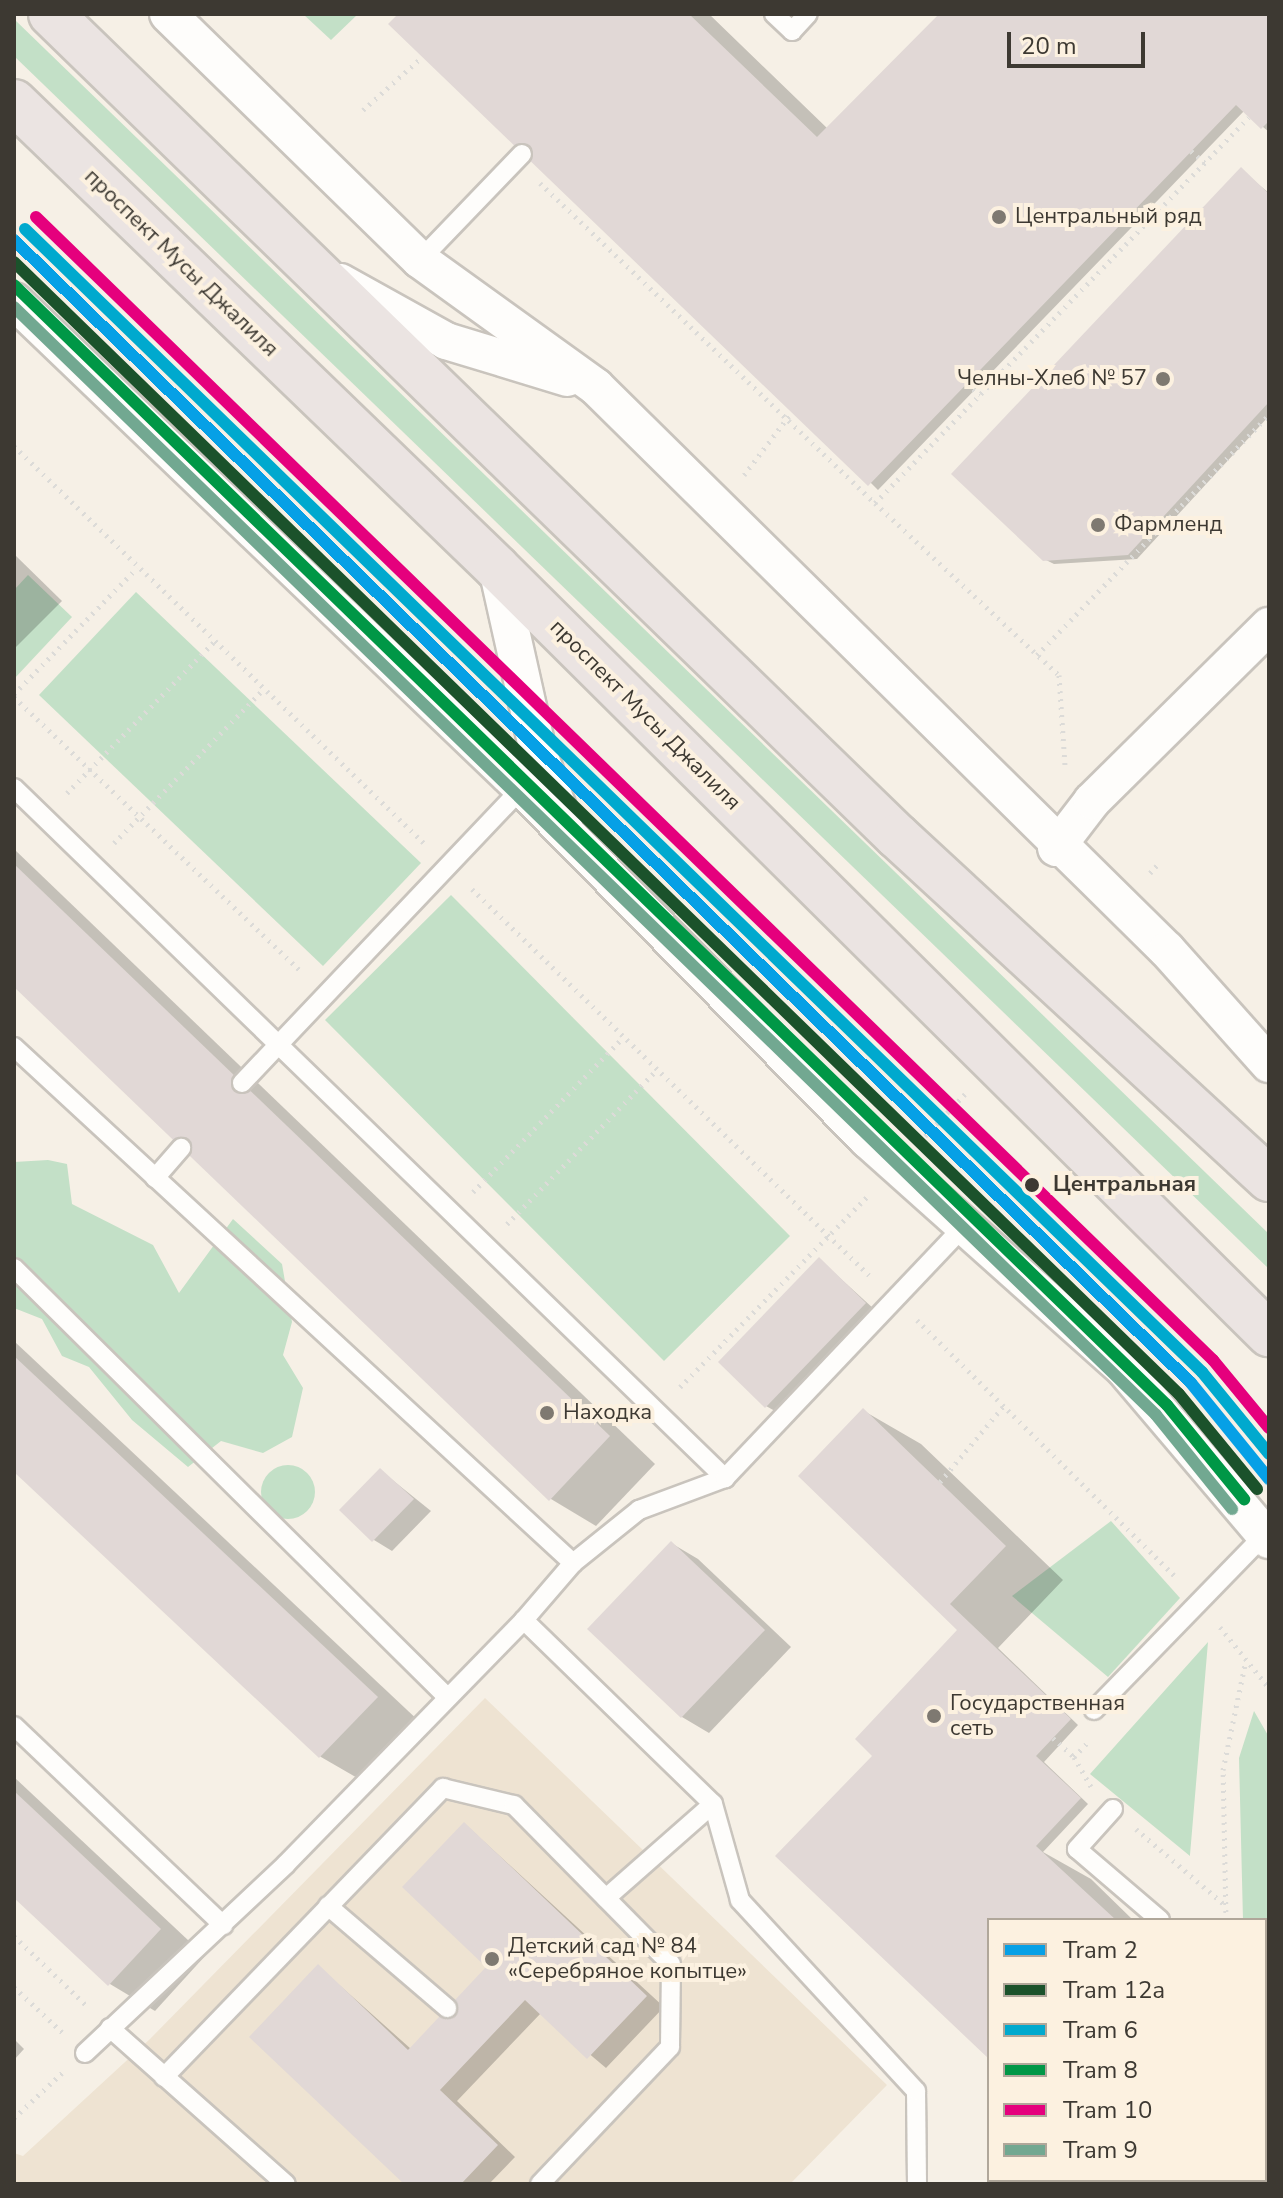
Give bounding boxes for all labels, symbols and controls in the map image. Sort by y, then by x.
scale bar [1011,16,1149,66]
text: 20 m [1021,30,1077,62]
street label: проспект Мусы Джалиля [79,164,283,362]
place label: Центральный ряд [1015,204,1202,230]
marker: Центральный ряд [990,208,1008,226]
place label: Челны-Хлеб № 57 [957,366,1147,392]
marker: Челны-Хлеб № 57 [1154,370,1172,388]
place label: Фармленд [1114,512,1222,538]
marker: Фармленд [1089,516,1107,534]
street label: проспект Мусы Джалиля [544,614,746,816]
marker: Центральная [1018,1171,1046,1199]
place label: Центральная [1053,1172,1196,1198]
place label: Находка [563,1400,652,1426]
marker: Находка [538,1404,556,1422]
place label: Государственная сеть [950,1690,1125,1742]
marker: Государственная сеть [925,1707,943,1725]
legend [987,1918,1267,2182]
place label: Детский сад № 84 «Серебряное копытце» [508,1933,747,1984]
text: Tram 2 [1063,1934,1138,1966]
marker: Детский сад № 84 «Серебряное копытце» [483,1950,501,1968]
text: Tram 12а [1063,1974,1165,2006]
text: Tram 6 [1063,2014,1138,2046]
text: Tram 8 [1063,2054,1138,2086]
text: Tram 10 [1063,2094,1152,2126]
text: Tram 9 [1063,2134,1138,2166]

